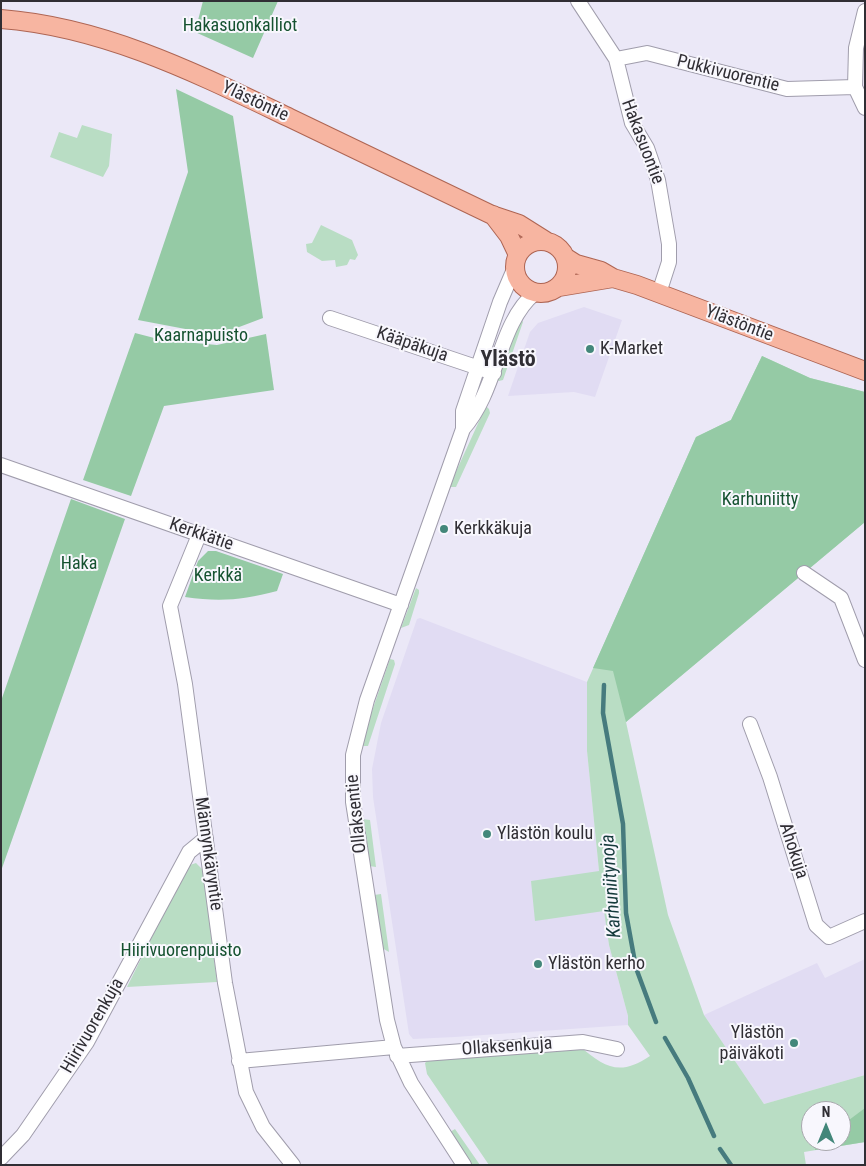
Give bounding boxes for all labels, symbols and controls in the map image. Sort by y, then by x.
park label: Hakasuonkalliot [183,15,297,37]
street label: Pukkivuorentie [675,51,781,97]
street label: Ylästöntie [218,77,292,127]
street label: Hakasuontie [616,97,668,187]
street label: Ylästöntie [702,301,776,347]
street label: Kääpäkuja [373,323,451,367]
park label: Kaarnapuisto [154,325,248,347]
place label: K-Market [600,338,663,360]
marker: K-Market [584,343,596,355]
district label: Ylästö [480,347,536,373]
park label: Karhuniitty [722,489,798,511]
street label: Kerkkätie [166,514,236,556]
place label: Kerkkäkuja [454,518,532,540]
marker: Kerkkäkuja [438,523,450,535]
park label: Haka [61,553,97,575]
park label: Kerkkä [194,565,242,587]
street label: Ollaksentie [342,774,372,854]
street label: Männynkävyntie [189,796,227,912]
street label: Ahokuja [774,820,812,882]
place label: Ylästön koulu [497,823,593,845]
marker: Ylästön koulu [481,828,493,840]
water label: Karhuniitynoja [597,833,627,939]
park label: Hiirivuorenpuisto [120,940,242,962]
place label: Ylästön kerho [548,953,645,975]
marker: Ylästön kerho [532,958,544,970]
street label: Hiirivuorenkuja [57,975,129,1077]
place label: Ylästön päiväkoti [720,1022,784,1064]
street label: Ollaksenkuja [461,1033,553,1061]
marker: Ylästön päiväkoti [788,1037,800,1049]
north arrow [801,1101,851,1151]
text: N [822,1104,830,1120]

